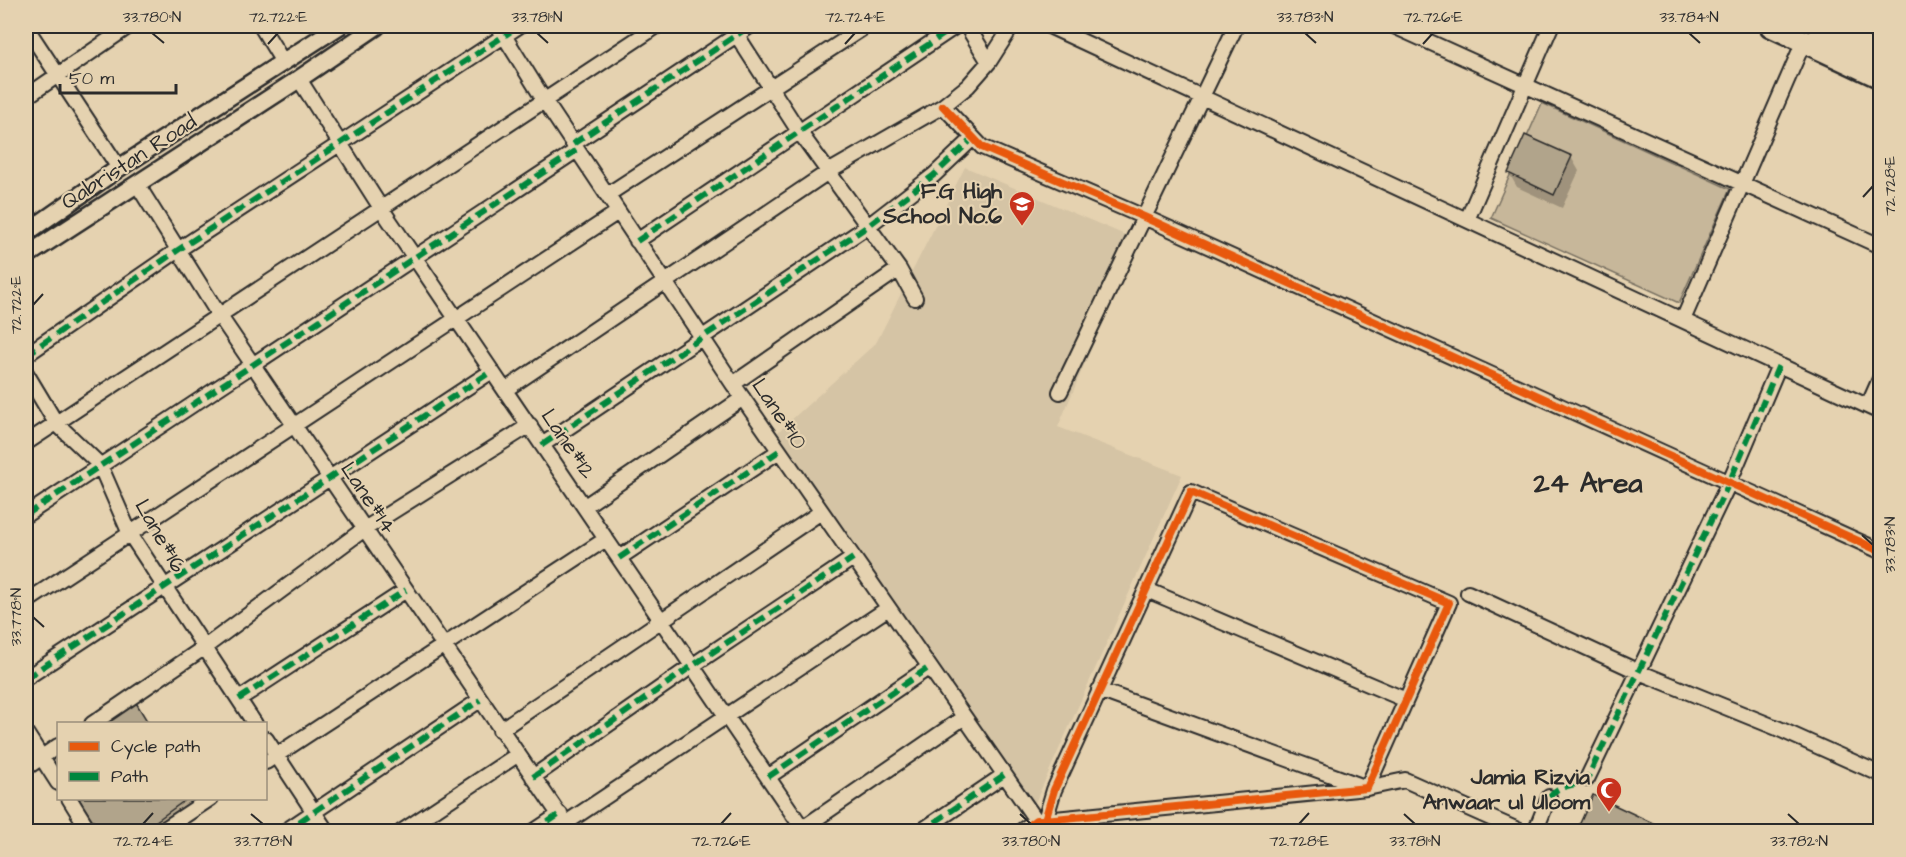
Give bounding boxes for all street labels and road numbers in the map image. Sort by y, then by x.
street label: Qabristan Road [55,106,203,218]
street label: Lane#10 [744,372,814,456]
street label: Lane#12 [533,403,603,486]
street label: Lane#14 [332,456,404,540]
street label: Lane#16 [127,494,194,579]

